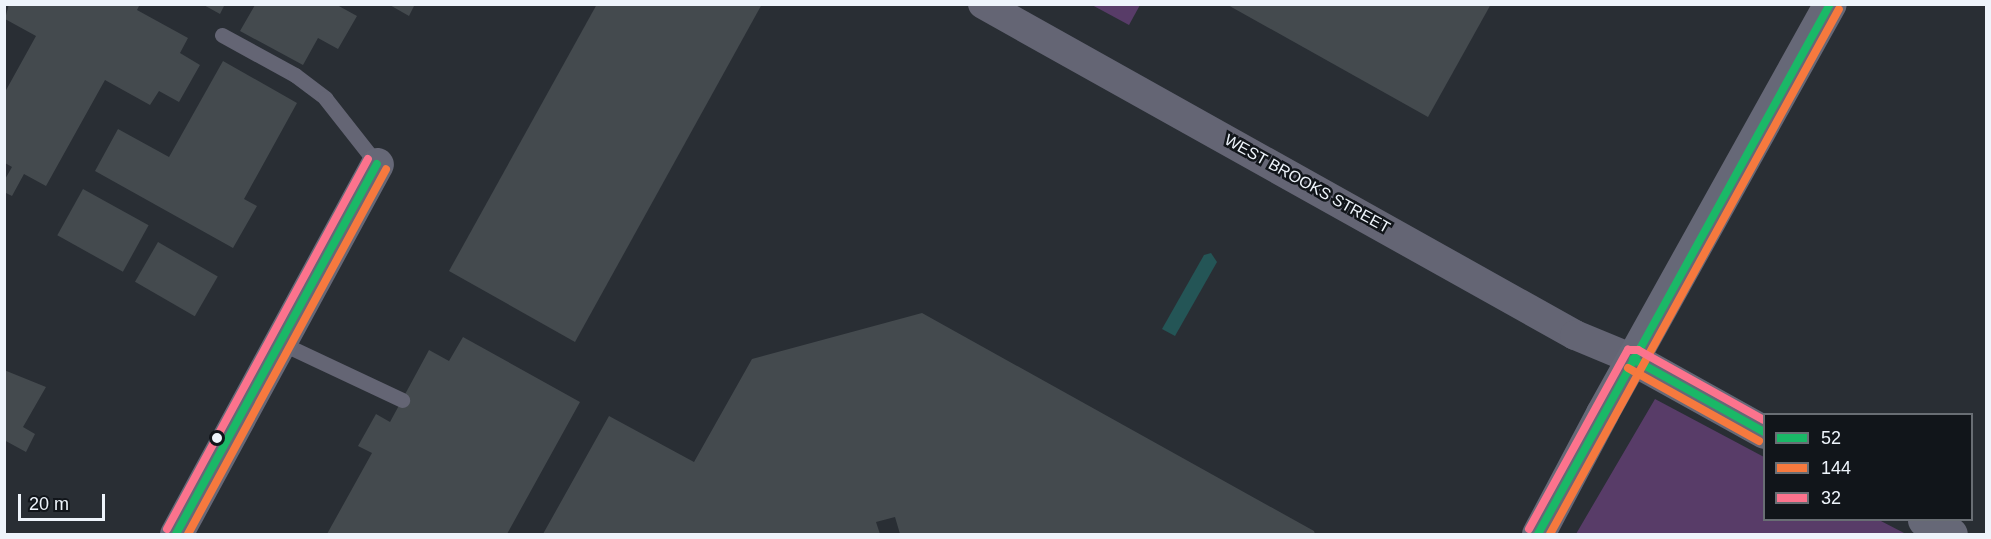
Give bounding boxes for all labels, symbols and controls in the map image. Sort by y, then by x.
street label: WEST BROOKS STREET [1221,130,1393,238]
legend [1763,413,1973,521]
text: 52 [1821,428,1841,448]
unlabelled marker [211,432,223,444]
text: 144 [1821,458,1851,478]
scale bar [21,482,108,520]
text: 32 [1821,488,1841,508]
text: 20 m [29,494,69,514]

